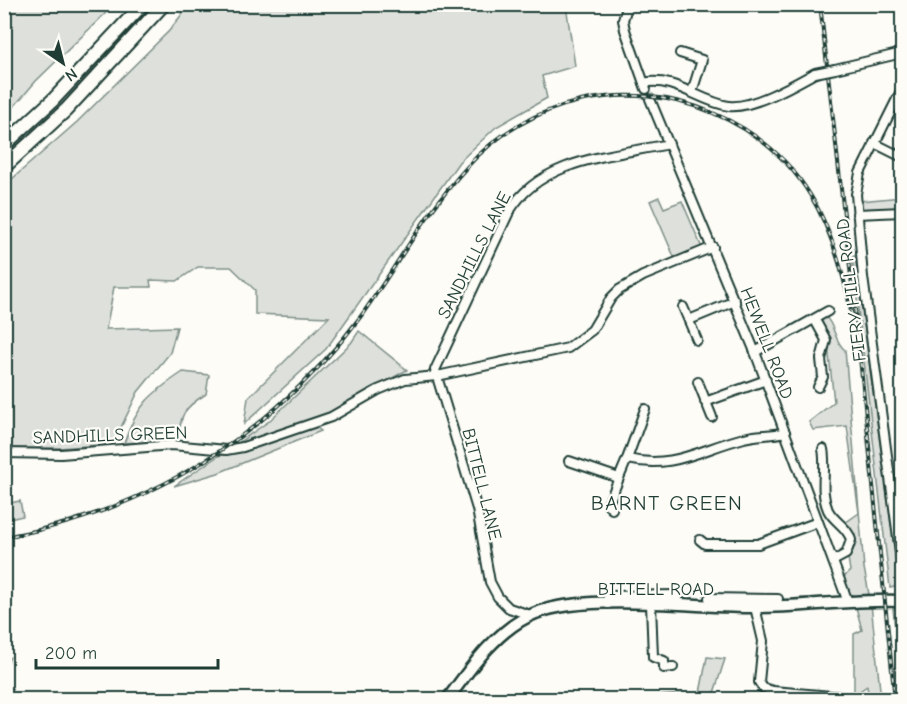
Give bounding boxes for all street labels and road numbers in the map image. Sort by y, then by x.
street label: SANDHILLS LANE [433,188,516,322]
street label: FIERY HILL ROAD [832,217,871,363]
street label: HEWELL ROAD [736,284,798,402]
street label: SANDHILLS GREEN [32,422,188,449]
street label: BITTELL LANE [457,426,506,542]
street label: BITTELL ROAD [598,579,714,600]

